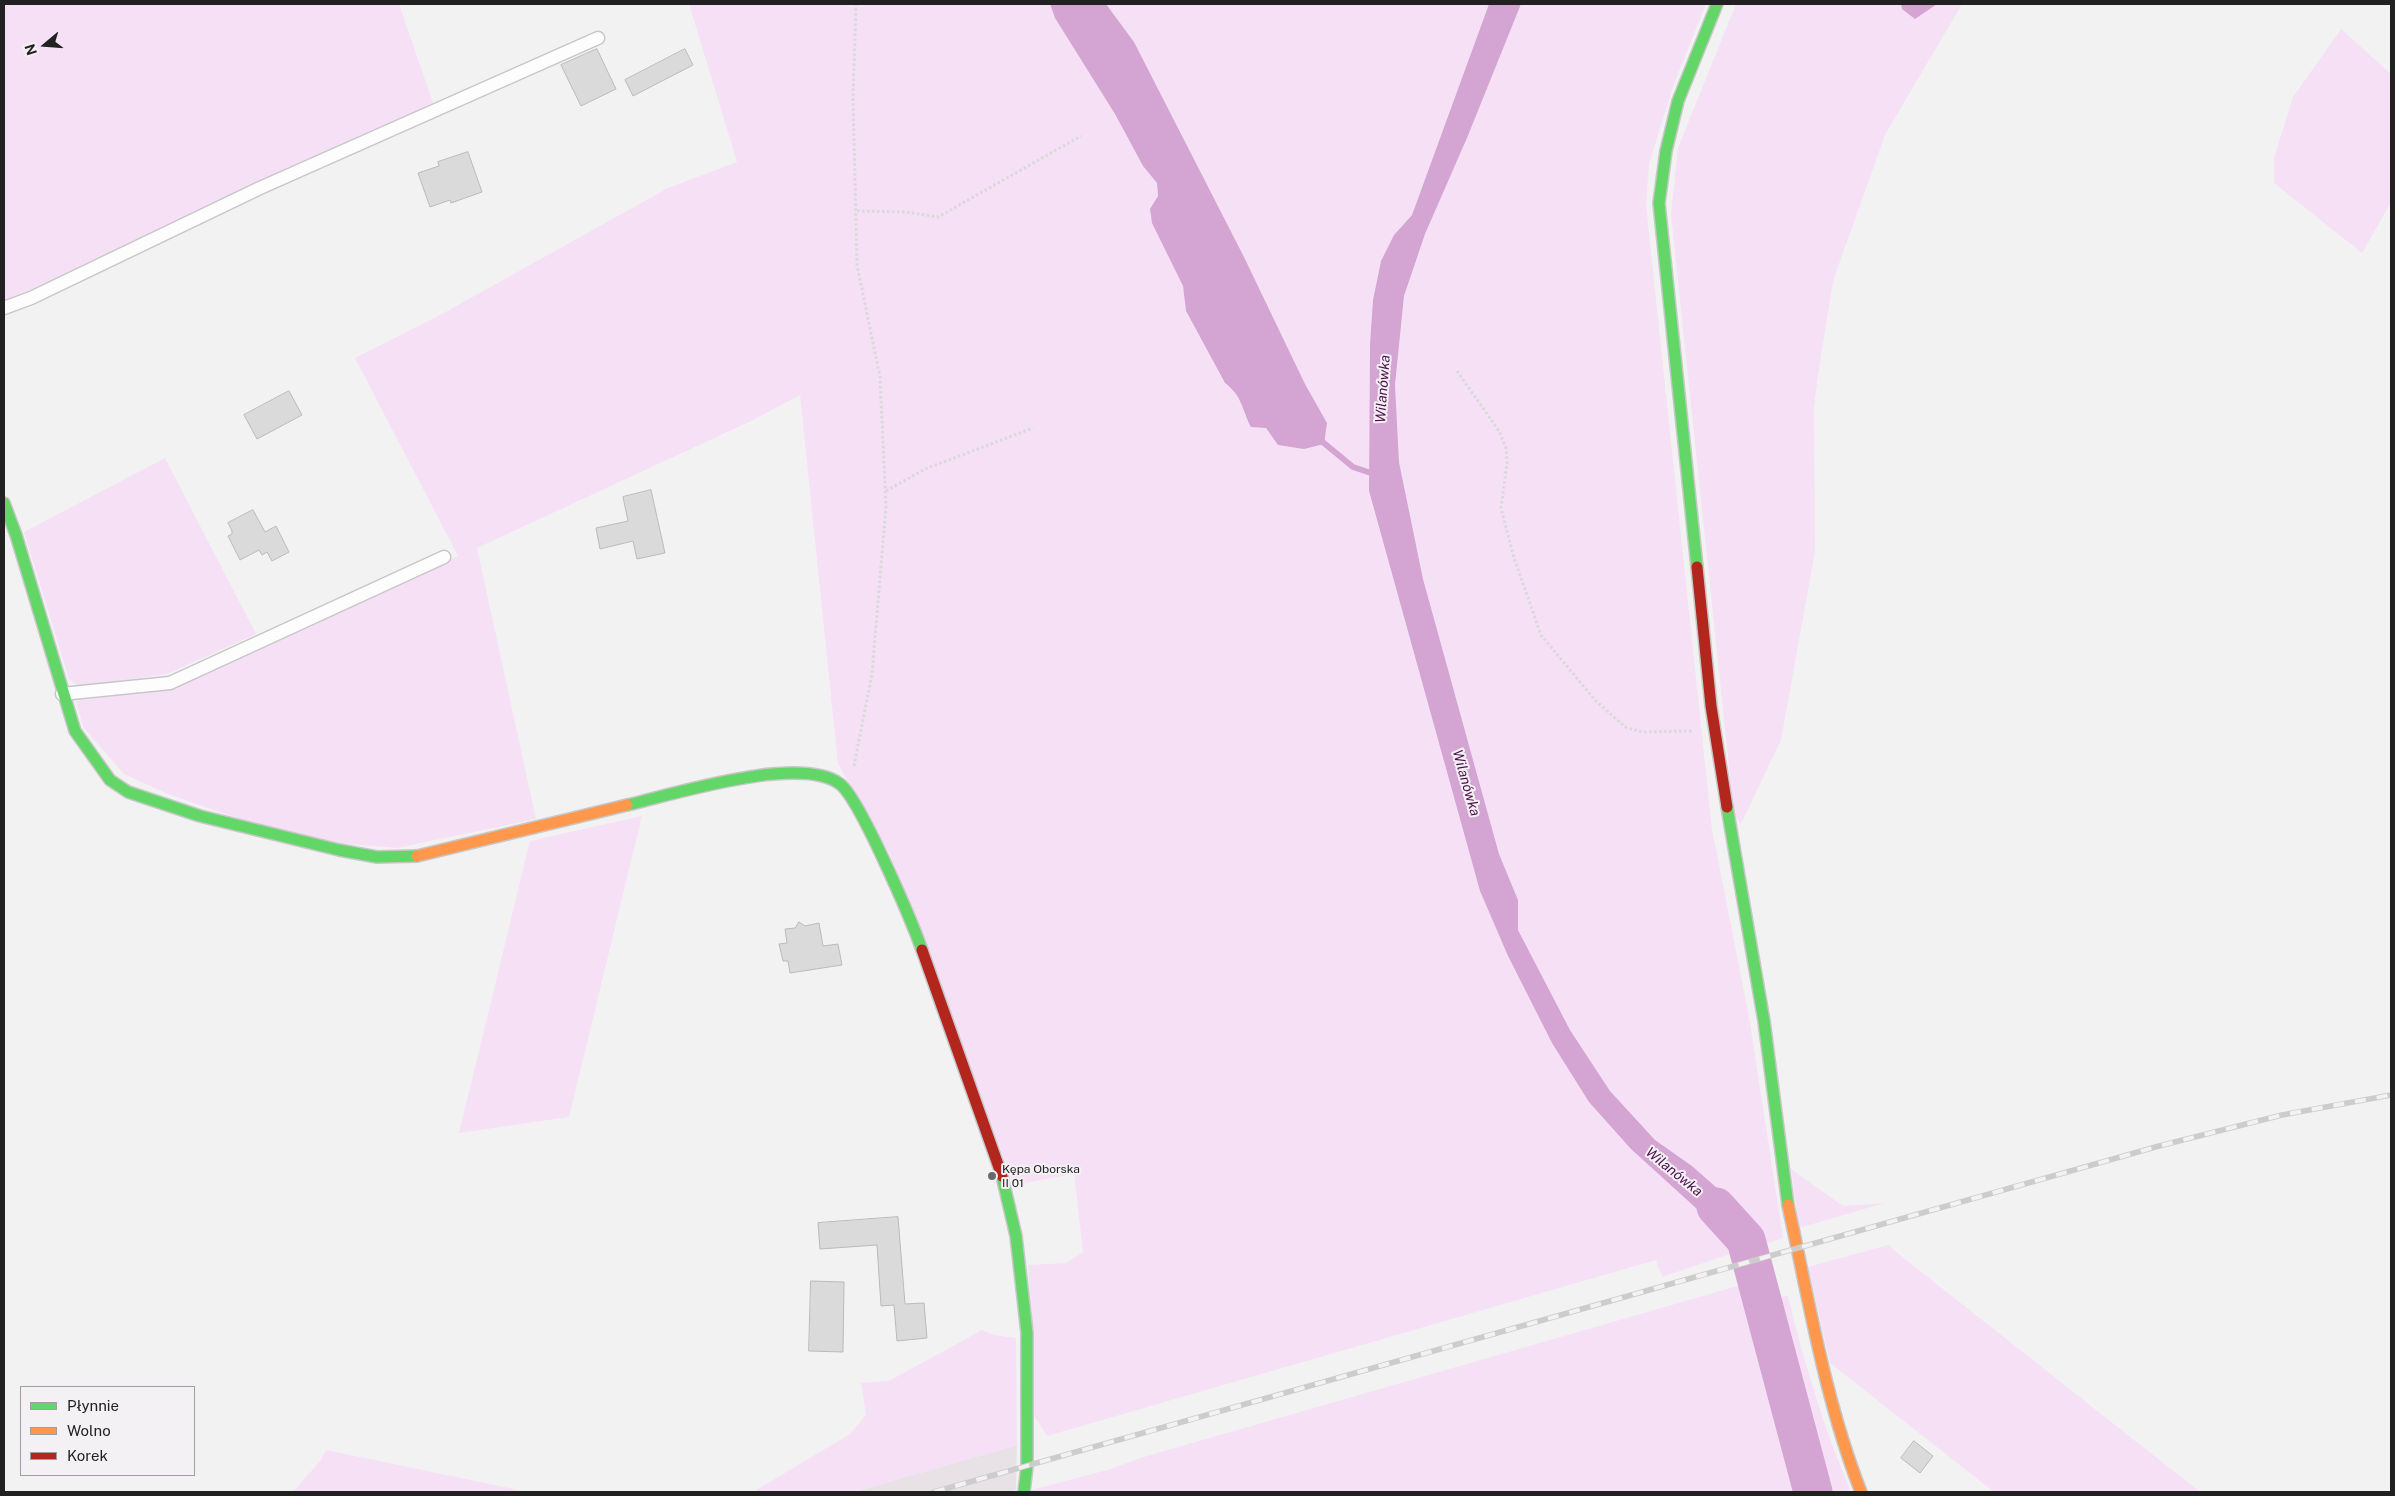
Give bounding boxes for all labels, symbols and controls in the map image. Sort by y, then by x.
north arrow [20,20,70,70]
text: N [21,42,40,57]
water label: Wilanówka [1372,354,1394,424]
water label: Wilanówka [1449,748,1483,818]
water label: Wilanówka [1642,1144,1706,1200]
place label: Kępa Oborska II 01 [1002,1162,1080,1190]
marker: Kępa Oborska II 01 [986,1170,998,1182]
legend [20,1386,195,1476]
text: Płynnie [67,1397,119,1414]
text: Wolno [67,1422,111,1439]
text: Korek [67,1447,108,1464]

